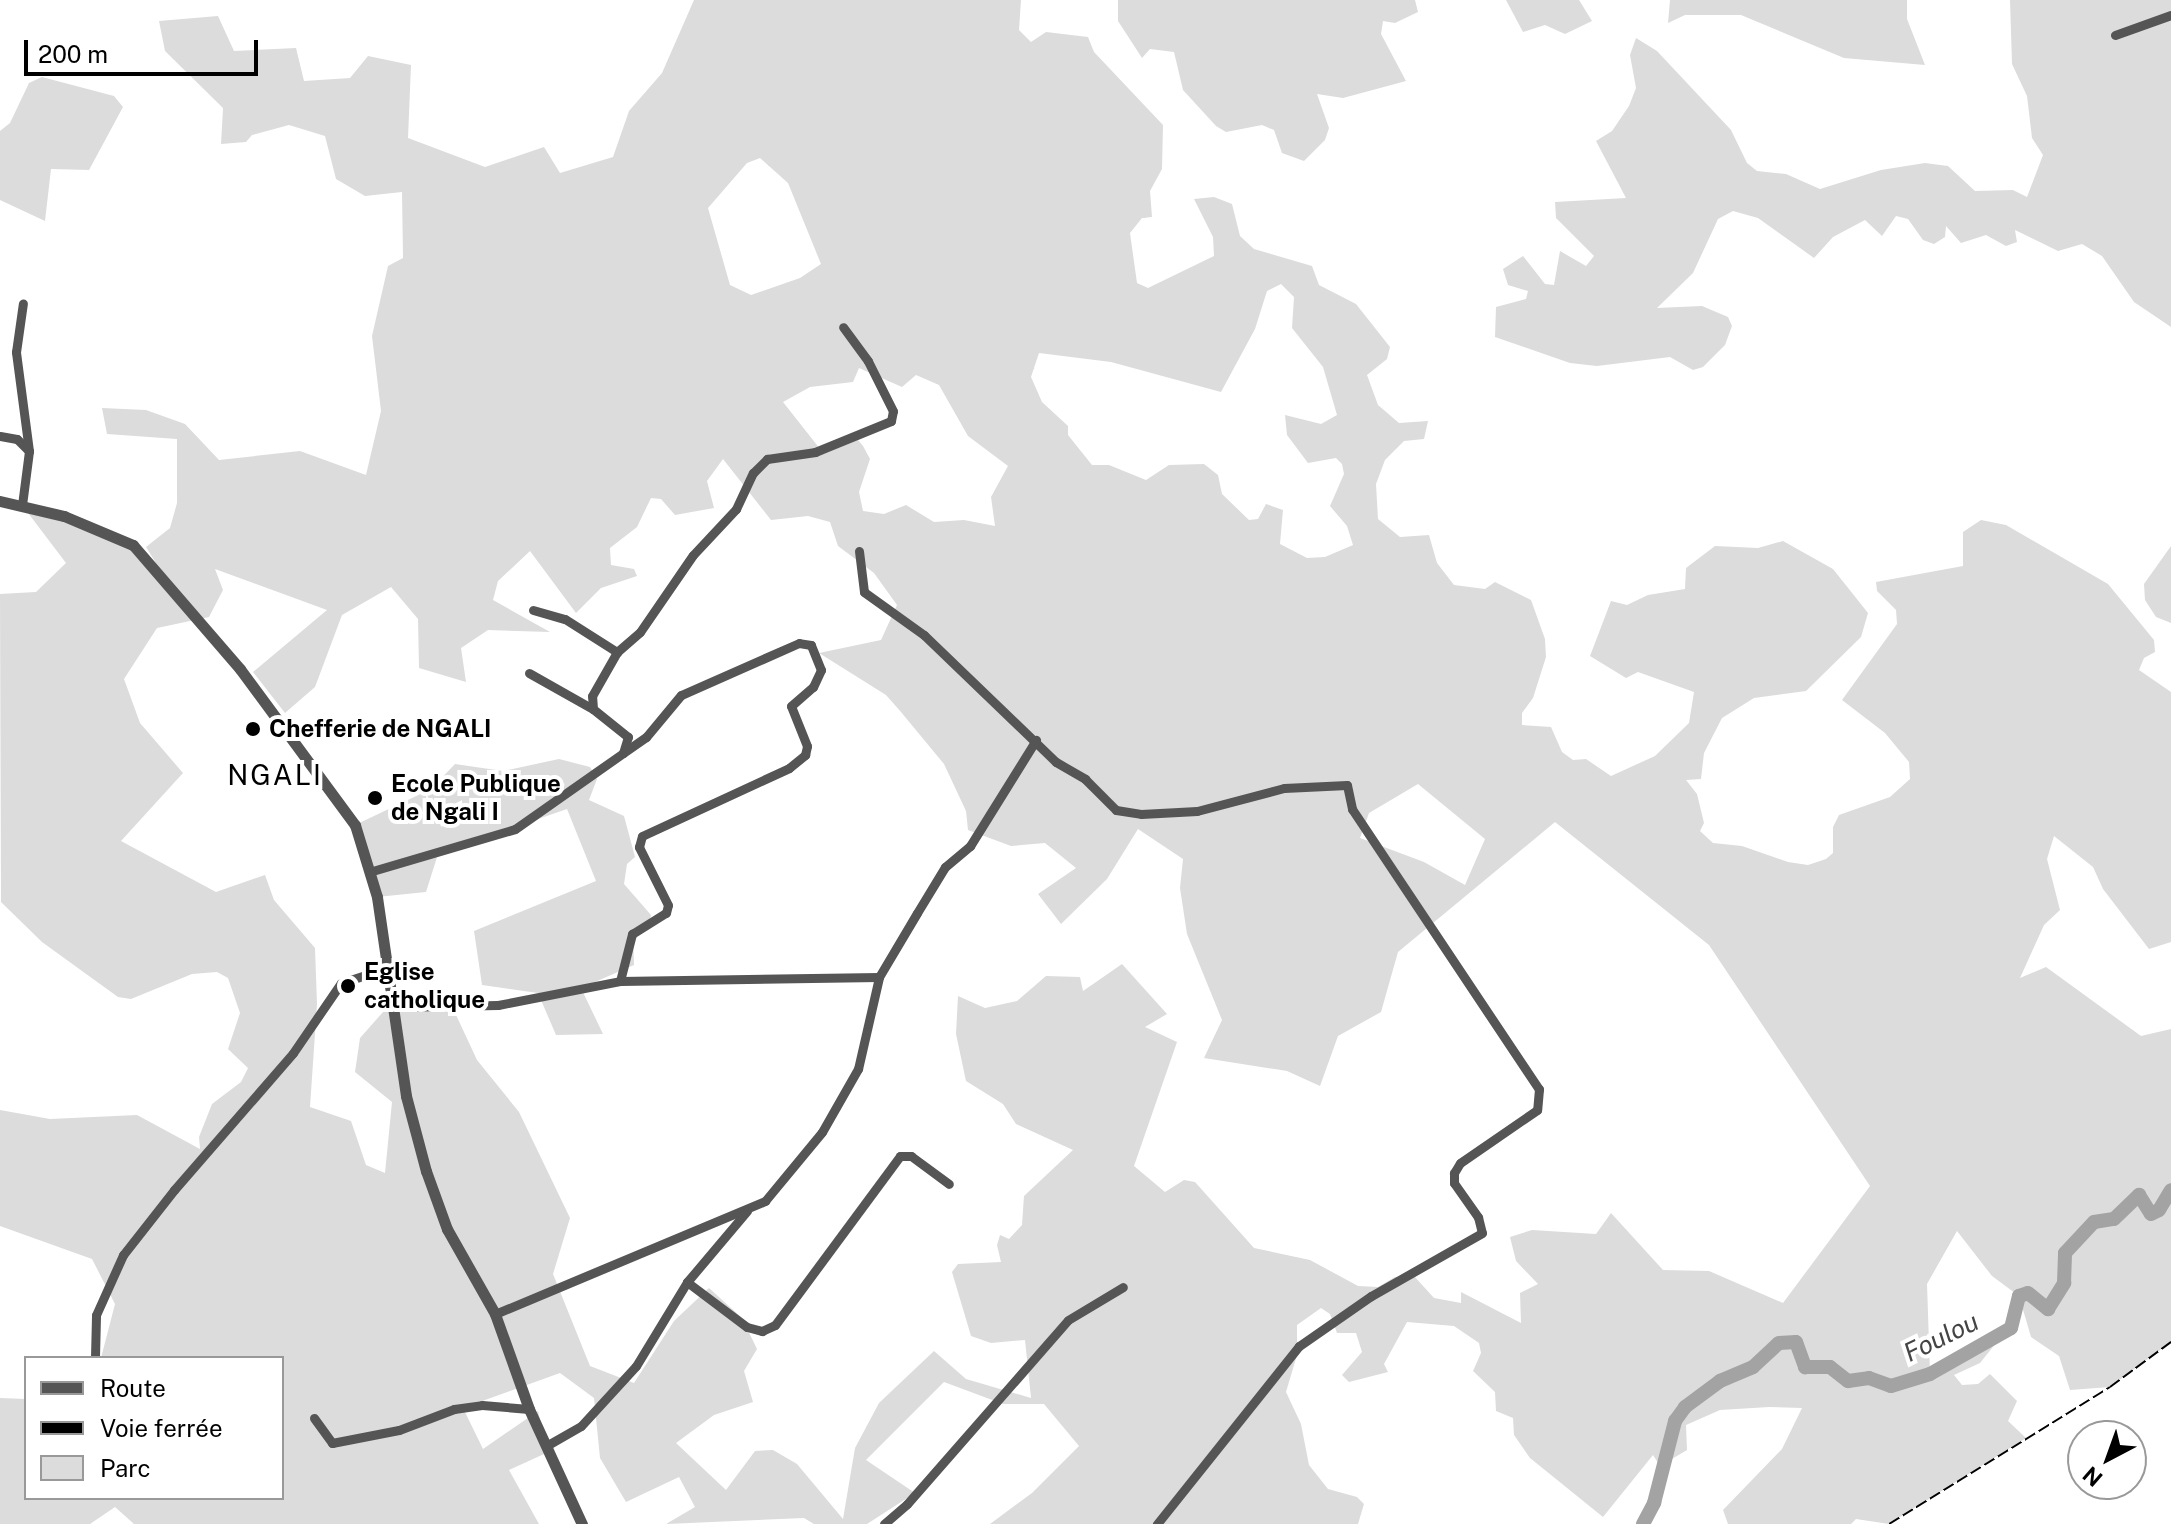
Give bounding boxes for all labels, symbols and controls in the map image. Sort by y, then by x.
scale bar [28,24,262,74]
text: 200 m [38,40,108,68]
place label: Chefferie de NGALI [269,715,492,743]
marker: Chefferie de NGALI [244,720,262,738]
district label: NGALI [227,758,323,792]
place label: Ecole Publique de Ngali I [391,770,561,826]
marker: Ecole Publique de Ngali I [366,789,384,807]
place label: Eglise catholique [364,958,485,1014]
marker: Eglise catholique [339,977,357,995]
water label: Foulou [1899,1306,1983,1368]
legend [24,1356,284,1500]
text: Route [100,1374,166,1402]
text: Voie ferrée [100,1414,223,1442]
north arrow [2067,1420,2147,1500]
text: Parc [100,1454,151,1482]
text: N [2078,1461,2108,1492]

